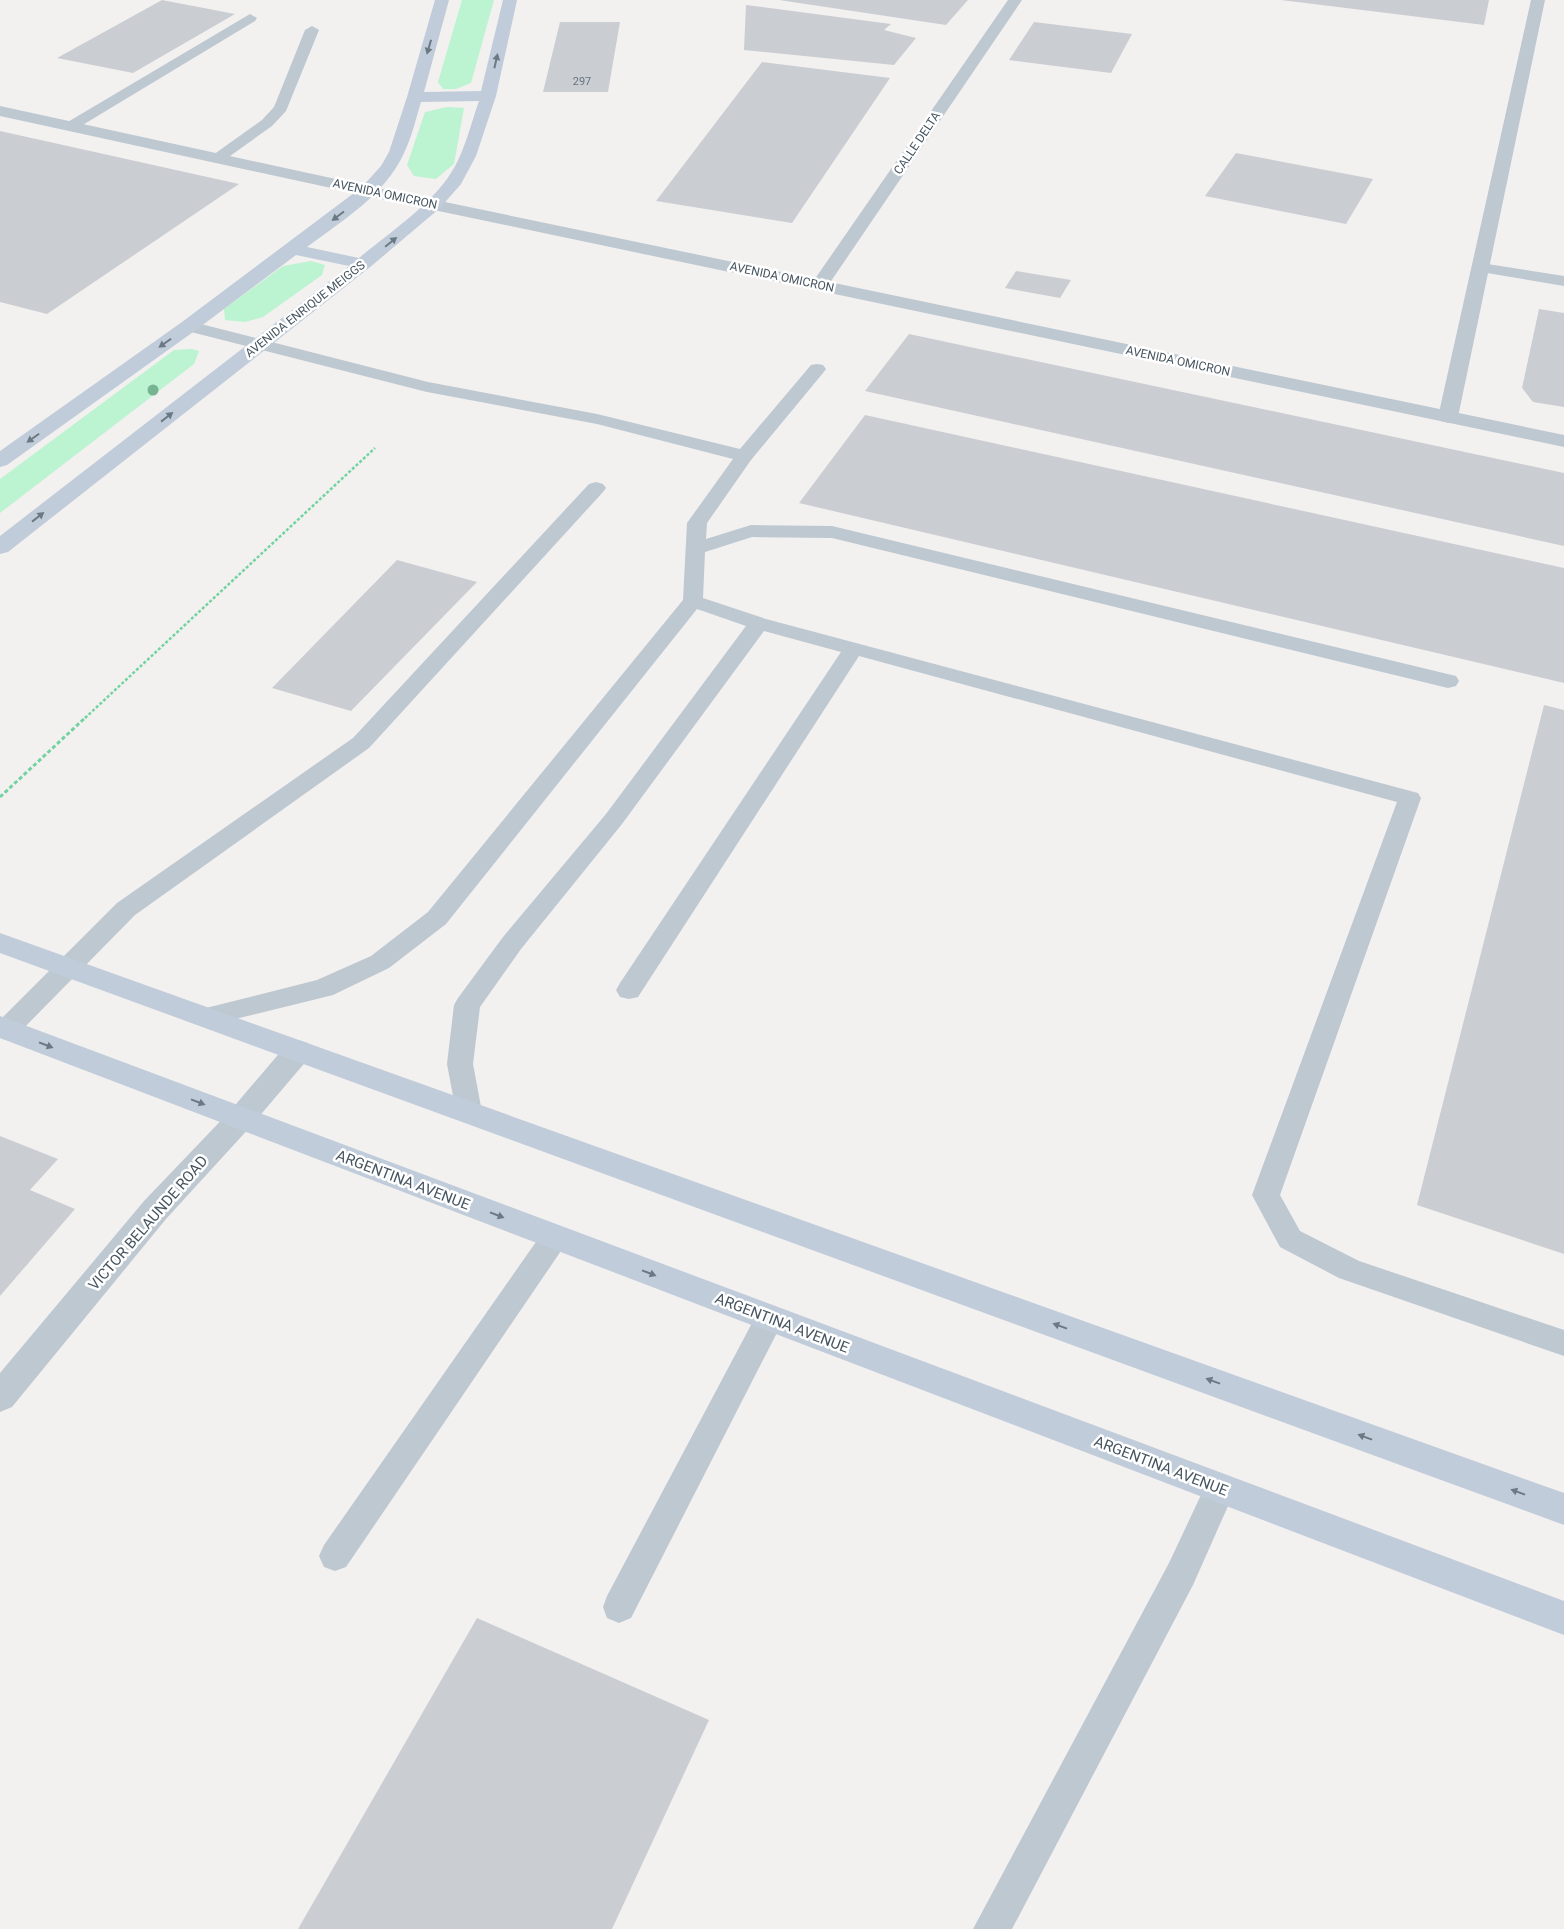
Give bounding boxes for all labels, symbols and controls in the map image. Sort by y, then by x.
one-way arrow [425,39,433,54]
one-way arrow [492,54,500,69]
house number: 297 [573,75,591,88]
street label: CALLE DELTA [891,109,943,177]
street label: AVENIDA OMICRON [332,176,438,212]
one-way arrow [332,210,345,221]
one-way arrow [384,236,397,247]
street label: AVENIDA ENRIQUE MEIGGS [242,258,368,360]
street label: AVENIDA OMICRON [729,259,835,295]
one-way arrow [158,338,172,348]
street label: AVENIDA OMICRON [1125,343,1231,379]
one-way arrow [160,412,174,422]
one-way arrow [27,432,40,443]
one-way arrow [32,511,45,522]
one-way arrow [38,1041,53,1049]
one-way arrow [190,1099,205,1106]
street label: ARGENTINA AVENUE [334,1146,473,1214]
street label: VICTOR BELAUNDE ROAD [85,1152,211,1294]
one-way arrow [490,1211,505,1219]
one-way arrow [642,1269,657,1277]
street label: ARGENTINA AVENUE [713,1289,852,1357]
one-way arrow [1052,1322,1067,1330]
one-way arrow [1205,1377,1220,1384]
street label: ARGENTINA AVENUE [1092,1432,1231,1500]
one-way arrow [1358,1433,1373,1440]
one-way arrow [1510,1488,1525,1496]

